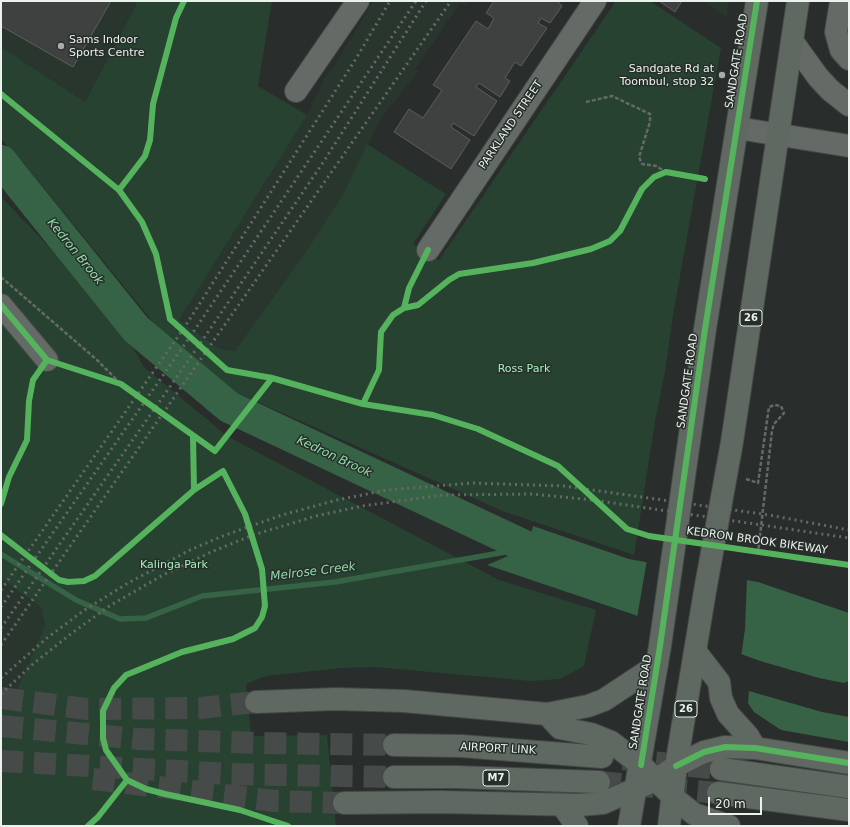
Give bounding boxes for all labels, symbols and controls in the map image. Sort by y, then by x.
street label: SANDGATE ROAD [723,13,751,109]
place label: Sams Indoor Sports Centre [69,33,145,59]
marker: Sams Indoor Sports Centre [56,41,66,51]
place label: Sandgate Rd at Toombul, stop 32 [620,62,714,88]
marker: Sandgate Rd at Toombul, stop 32 [717,70,727,80]
street label: PARKLAND STREET [476,78,546,172]
water label: Kedron Brook [44,216,106,288]
road number: 26 [740,310,762,326]
street label: SANDGATE ROAD [675,333,701,429]
park label: Ross Park [498,362,550,376]
water label: Kedron Brook [294,433,374,481]
street label: KEDRON BROOK BIKEWAY [686,525,828,557]
park label: Kalinga Park [140,558,208,572]
water label: Melrose Creek [270,560,356,584]
street label: SANDGATE ROAD [627,654,655,750]
road number: 26 [675,701,697,717]
street label: AIRPORT LINK [460,740,536,758]
road number: M7 [483,770,509,786]
scale bar [710,789,764,815]
text: 20 m [715,797,746,811]

